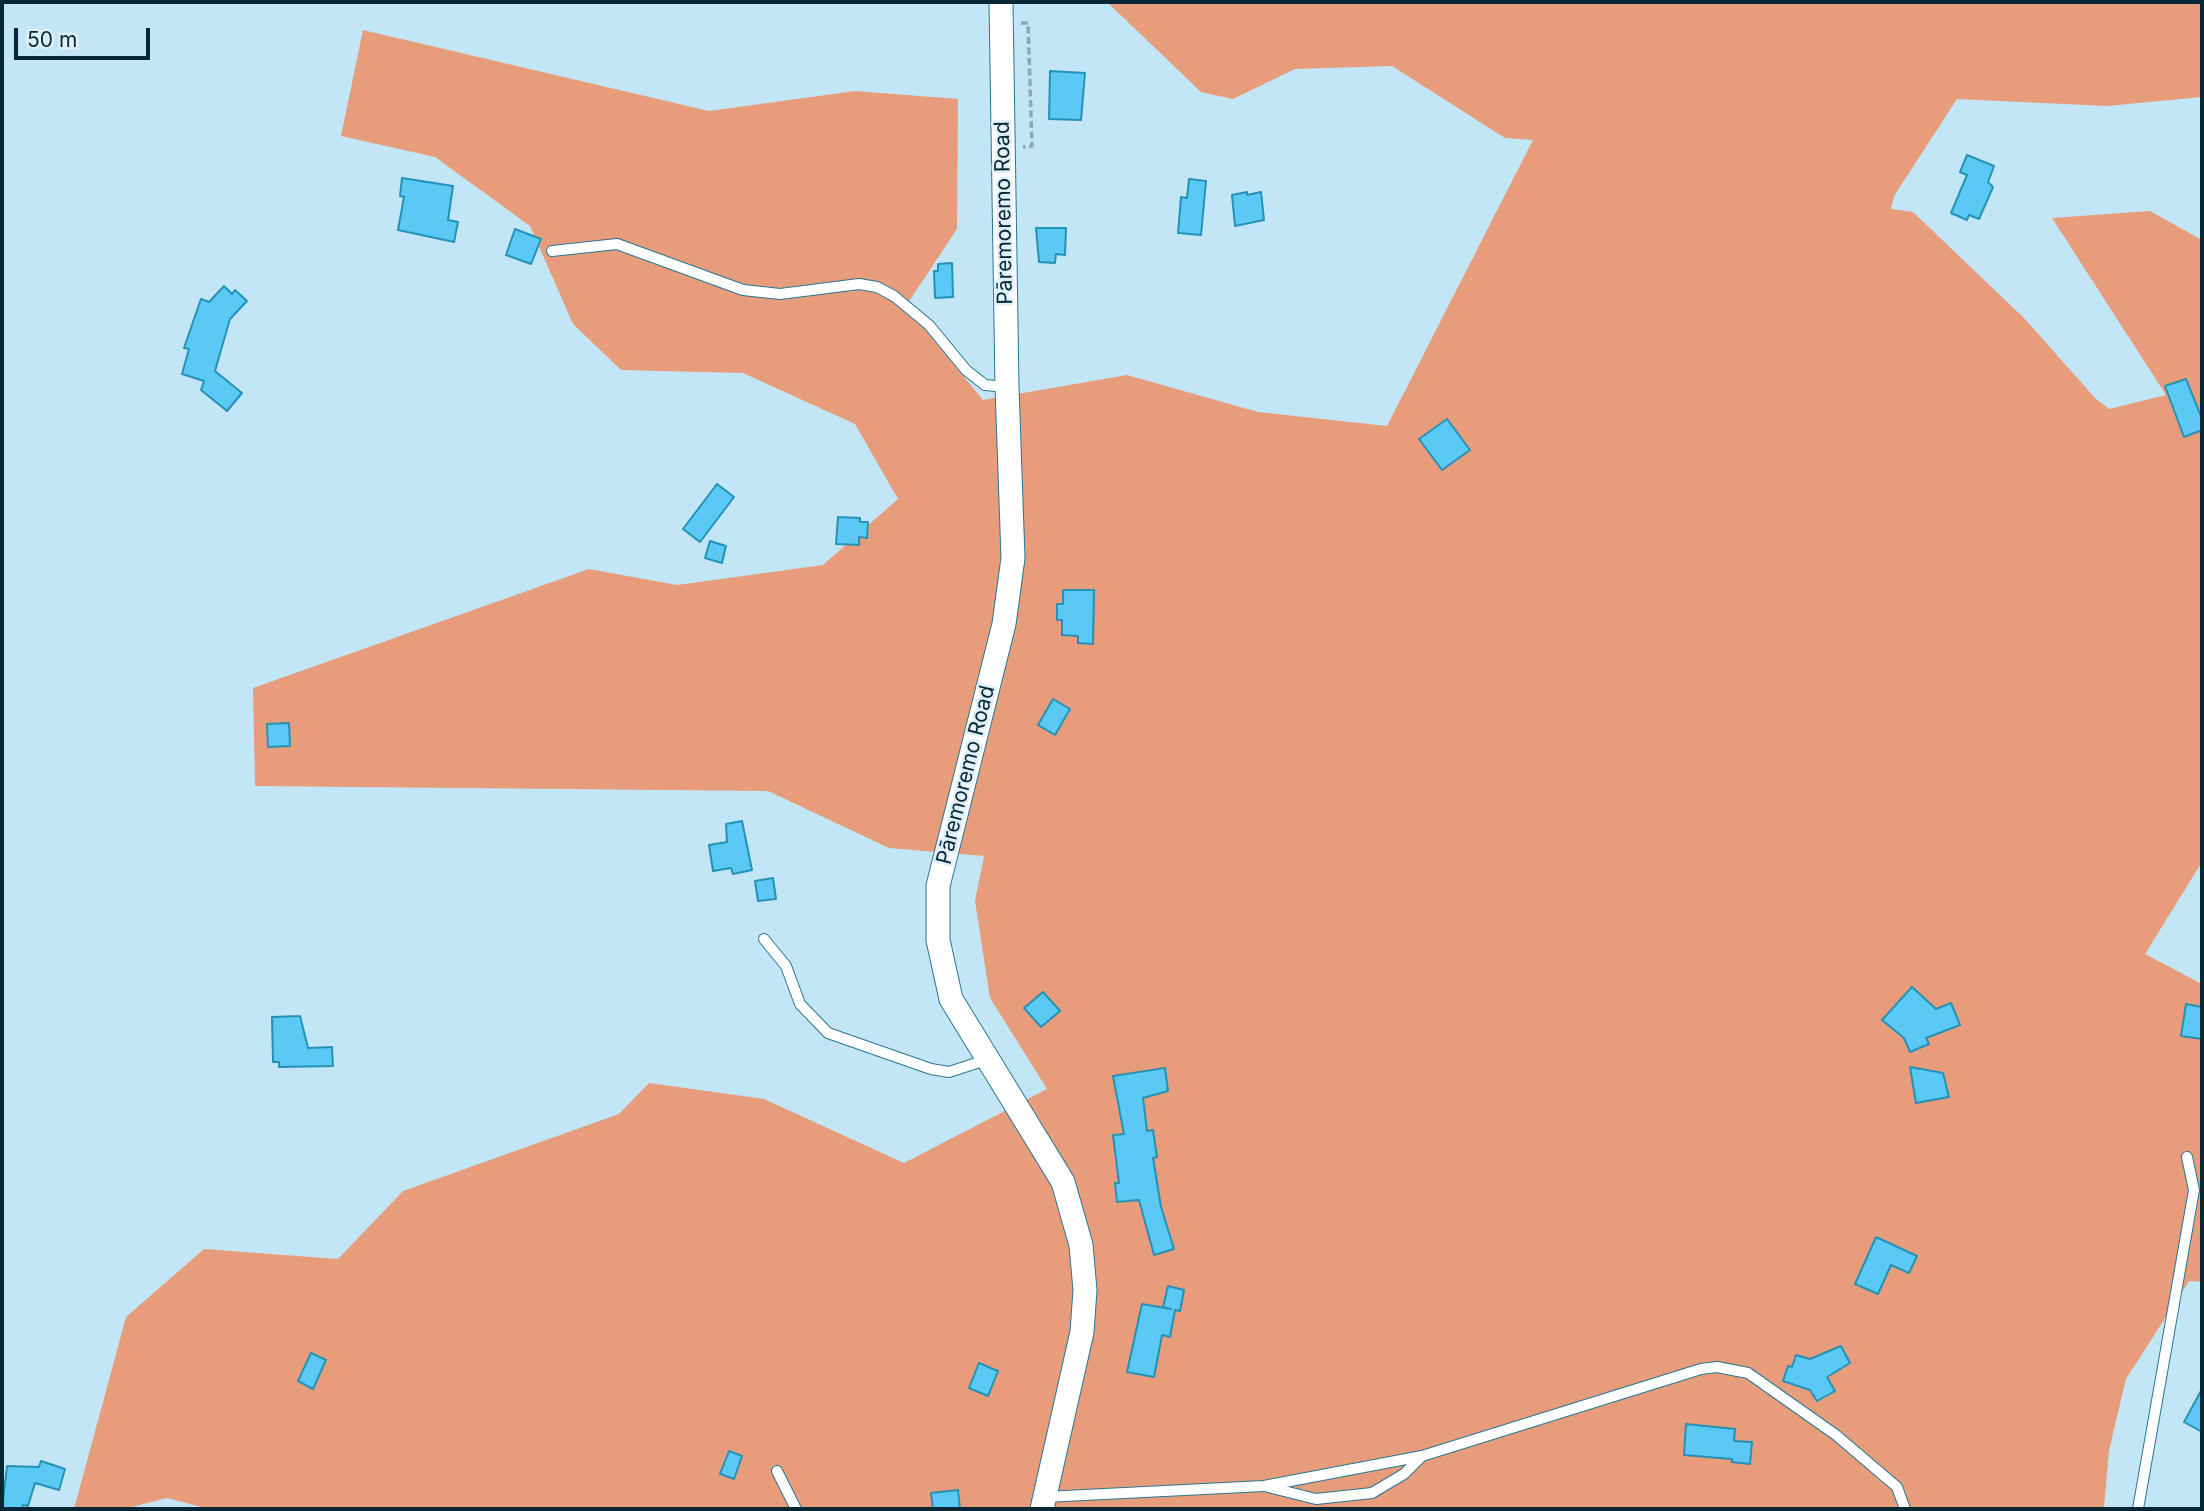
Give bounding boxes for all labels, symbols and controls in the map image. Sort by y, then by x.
scale bar [18,14,154,58]
text: 50 m [27,27,77,52]
street label: Pāremoremo Road [990,121,1018,305]
street label: Pāremoremo Road [932,683,1000,867]

